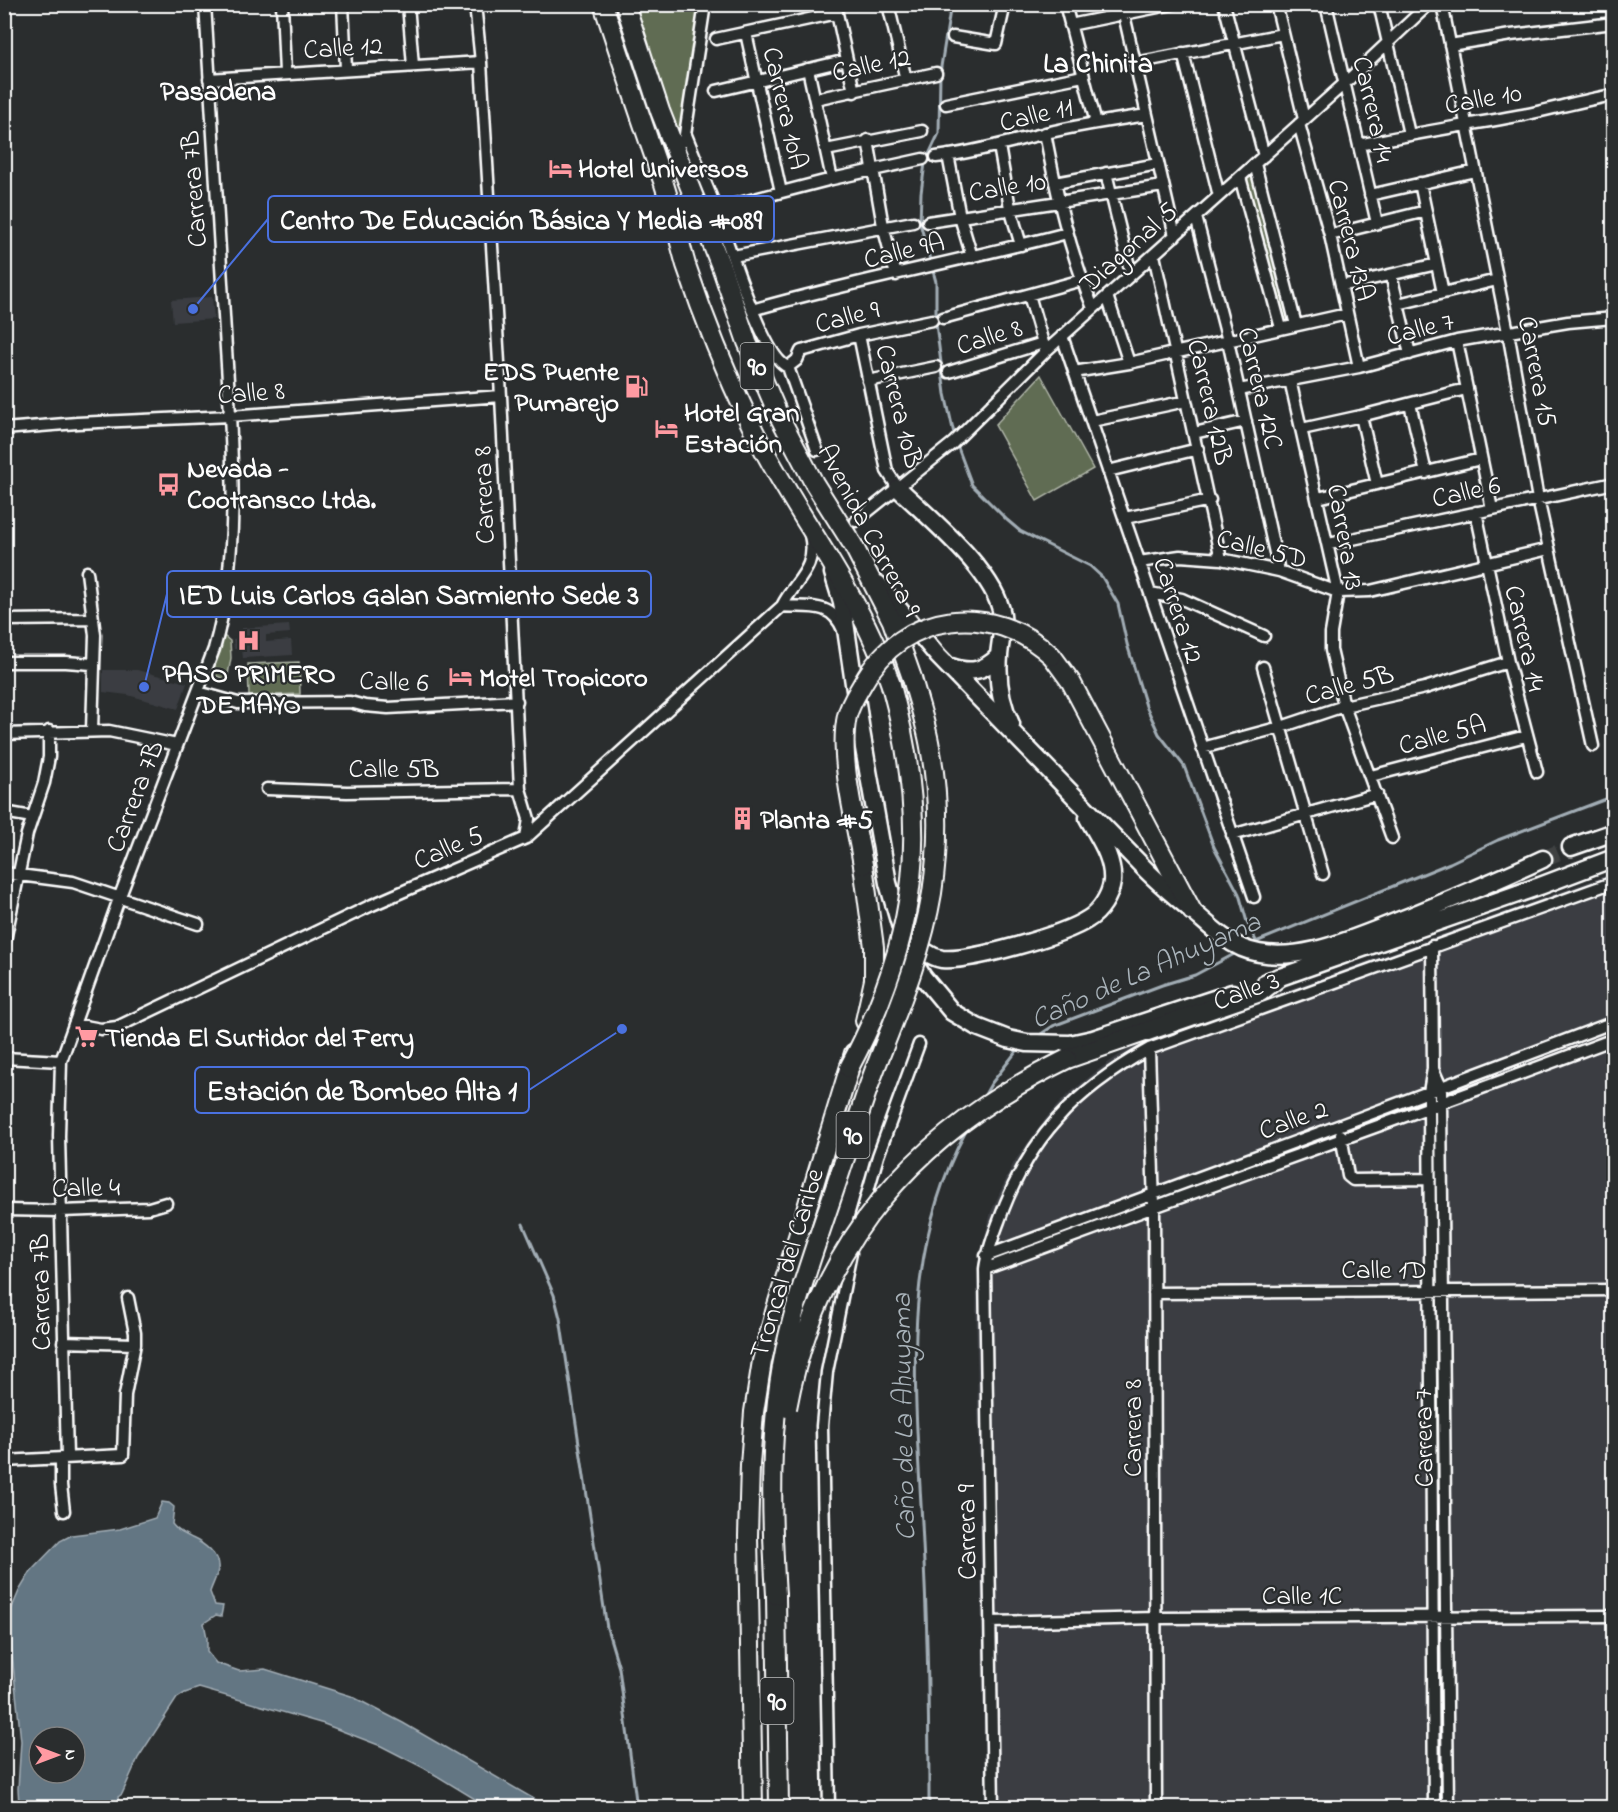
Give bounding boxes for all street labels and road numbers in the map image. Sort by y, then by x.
street label: Calle 12 [303,28,384,71]
street label: Calle 12 [829,39,914,94]
street label: Carrera 10A [751,43,817,174]
street label: Carrera 14 [1340,53,1403,166]
street label: Calle 10 [1442,75,1525,126]
street label: Calle 11 [996,89,1077,144]
street label: Carrera 7B [172,129,219,249]
street label: Calle 10 [966,163,1049,214]
street label: Carrera 13A [1316,176,1384,306]
street label: Diagonal 5 [1071,194,1187,304]
street label: Calle 9A [860,224,949,281]
street label: Calle 9 [811,292,884,345]
street label: Calle 7 [1383,303,1459,358]
street label: Calle 8 [952,310,1028,367]
street label: Carrera 15 [1506,313,1565,430]
street label: Carrera 12C [1226,323,1292,454]
street label: Carrera 12B [1175,336,1242,469]
street label: Carrera 10B [863,341,932,473]
road number: 90 [740,343,774,389]
street label: Calle 8 [216,373,286,416]
street label: Avenida Carrera 9 [806,438,930,625]
street label: Carrera 8 [464,445,507,545]
street label: Calle 6 [1429,467,1505,520]
street label: Carrera 13 [1315,481,1372,594]
street label: Calle 5D [1212,520,1311,581]
street label: Carrera 12 [1141,552,1212,669]
street label: Carrera 14 [1492,582,1555,695]
street label: Calle 5B [1301,656,1399,717]
street label: Calle 6 [359,663,429,704]
street label: Calle 5A [1394,706,1491,767]
street label: Carrera 7B [97,735,176,859]
street label: Calle 5B [349,751,439,790]
street label: Calle 5 [408,817,490,881]
street label: Calle 3 [1208,962,1286,1022]
street label: Calle 2 [1254,1091,1334,1152]
road number: 90 [836,1112,870,1158]
street label: Troncal del Caribe [741,1163,836,1363]
street label: Calle 4 [51,1169,121,1210]
street label: Carrera 7B [22,1233,63,1351]
street label: Calle 1D [1341,1252,1427,1291]
street label: Carrera 8 [1115,1379,1154,1477]
street label: Carrera 7 [1405,1388,1446,1488]
street label: Carrera 9 [948,1484,989,1580]
street label: Calle 1C [1262,1578,1342,1617]
road number: 90 [760,1678,794,1724]

